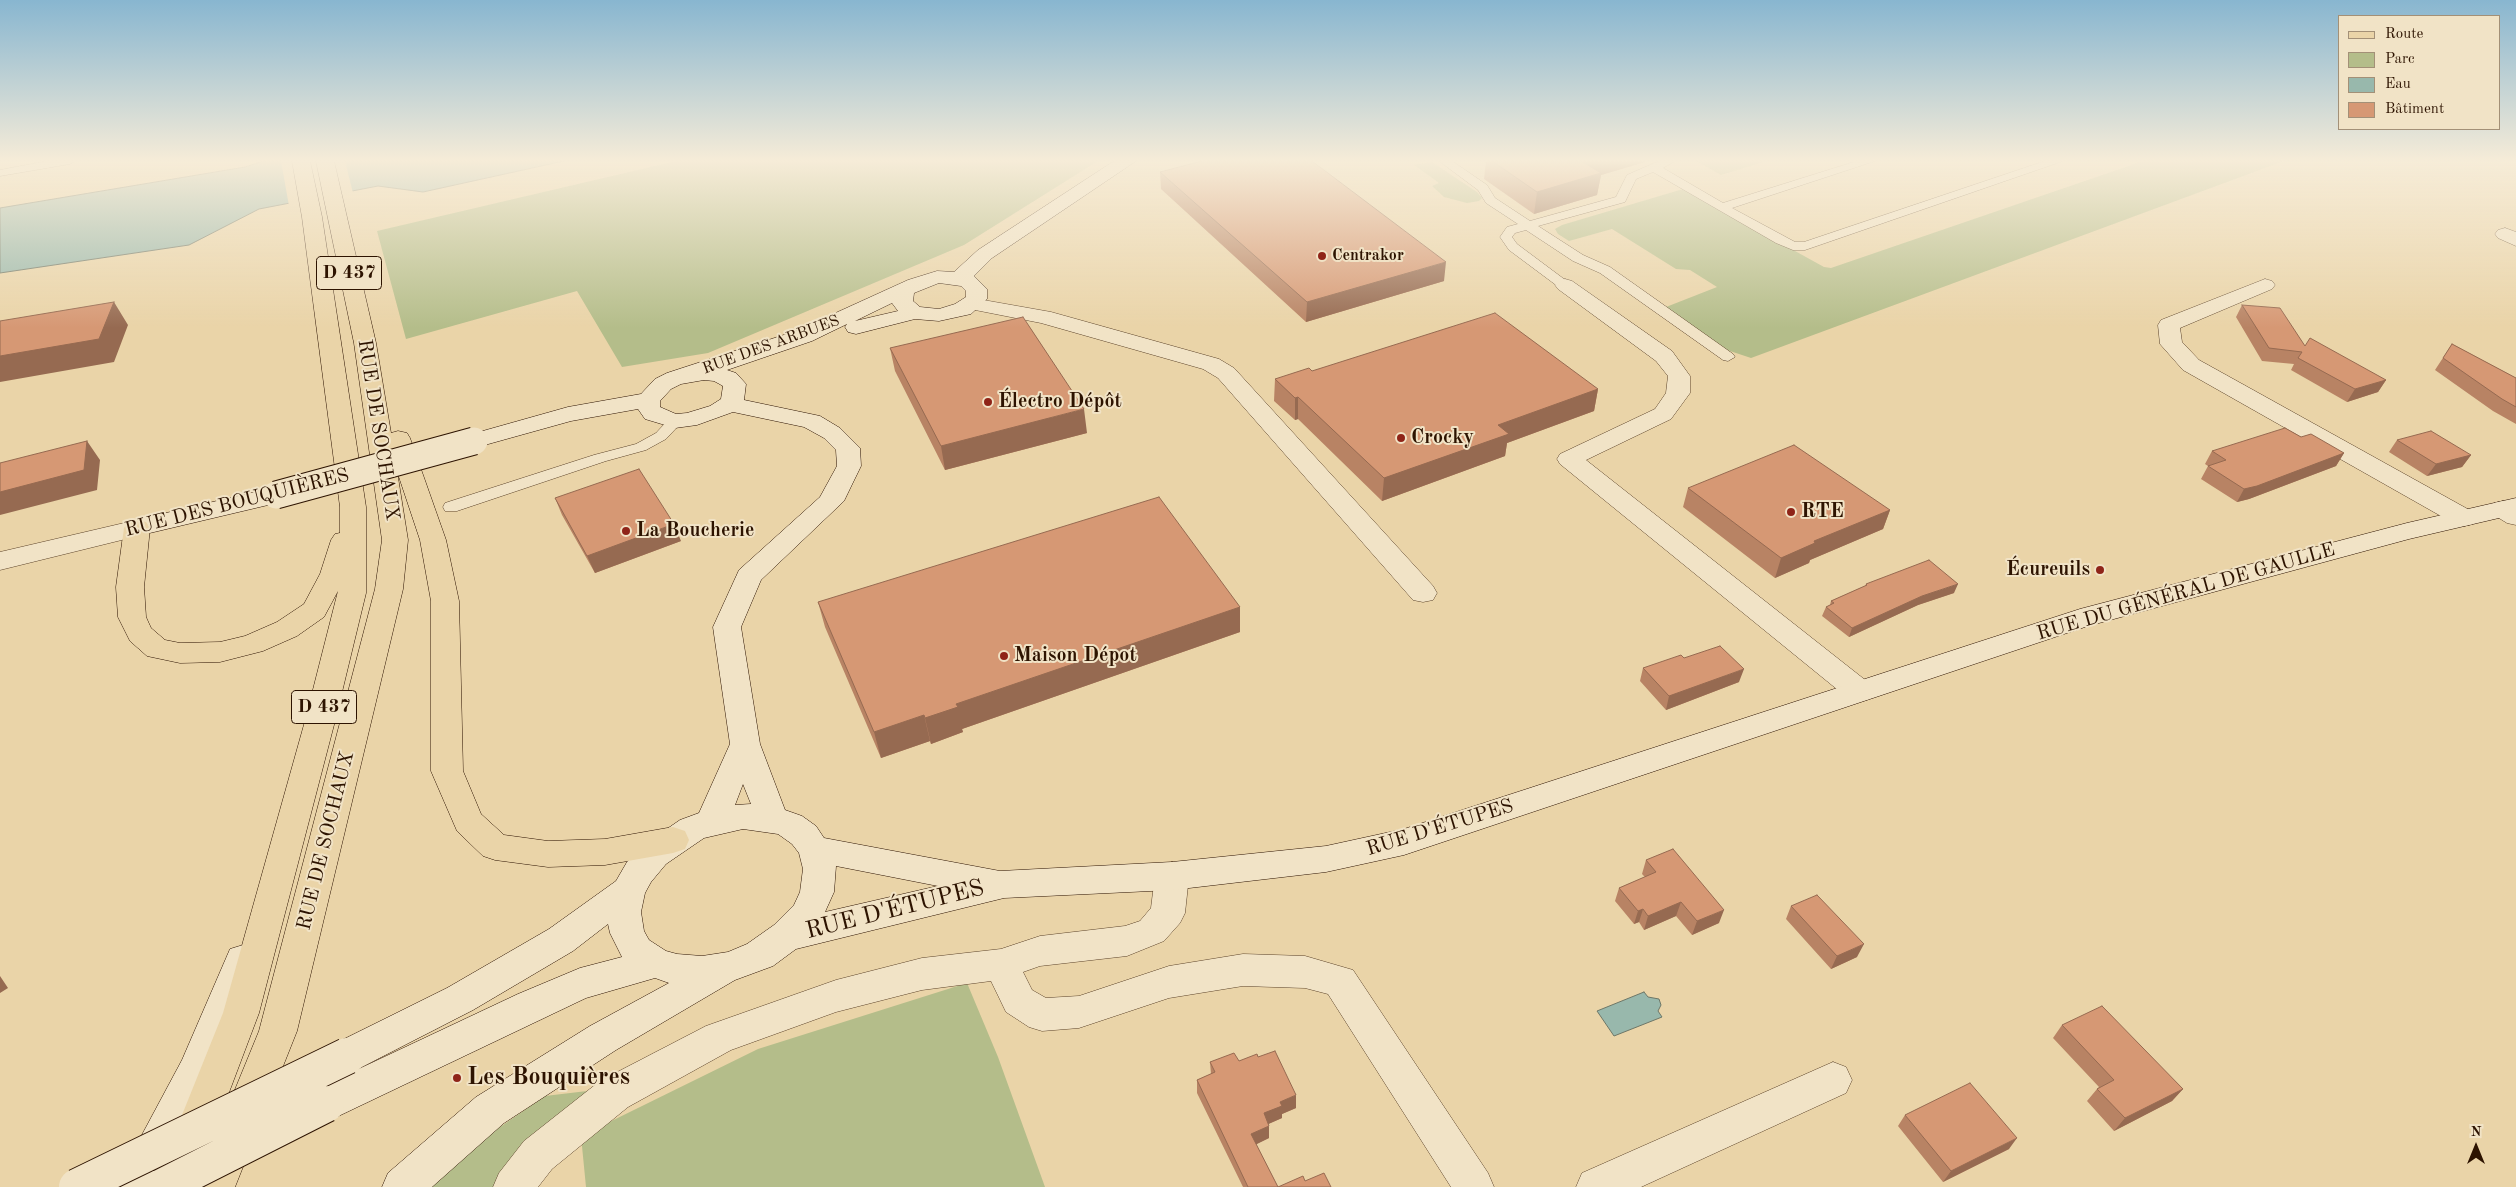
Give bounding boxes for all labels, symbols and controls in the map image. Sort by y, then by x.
legend [2338,15,2501,130]
text: Route [2385,27,2423,42]
text: Parc [2385,52,2415,67]
text: Eau [2385,77,2411,92]
text: Bâtiment [2385,102,2444,117]
place label: Centrakor [1332,246,1404,266]
marker: Centrakor [1316,250,1328,262]
road number: D 437 [316,256,382,290]
street label: RUE DES ARBUES [700,311,842,379]
street label: RUE DE SOCHAUX [352,338,404,522]
place label: Électro Dépôt [998,390,1122,414]
marker: Électro Dépôt [982,396,994,408]
place label: Crocky [1411,426,1474,450]
marker: Crocky [1395,432,1407,444]
street label: RUE DES BOUQUIÈRES [122,464,352,542]
place label: RTE [1801,500,1844,524]
marker: RTE [1785,506,1797,518]
place label: La Boucherie [636,519,754,543]
marker: La Boucherie [620,525,632,537]
street label: RUE DU GÉNÉRAL DE GAULLE [2034,538,2338,646]
place label: Écureuils [2006,558,2090,582]
marker: Écureuils [2094,564,2106,576]
place label: Maison Dépot [1014,644,1137,668]
marker: Maison Dépot [998,650,1010,662]
road number: D 437 [292,690,356,724]
street label: RUE DE SOCHAUX [292,749,360,933]
street label: RUE D'ÉTUPES [1364,794,1516,862]
street label: RUE D'ÉTUPES [803,874,987,946]
place label: Les Bouquières [467,1064,630,1092]
marker: Les Bouquières [451,1072,463,1084]
north arrow [2451,1122,2501,1172]
text: N [2471,1125,2481,1139]

